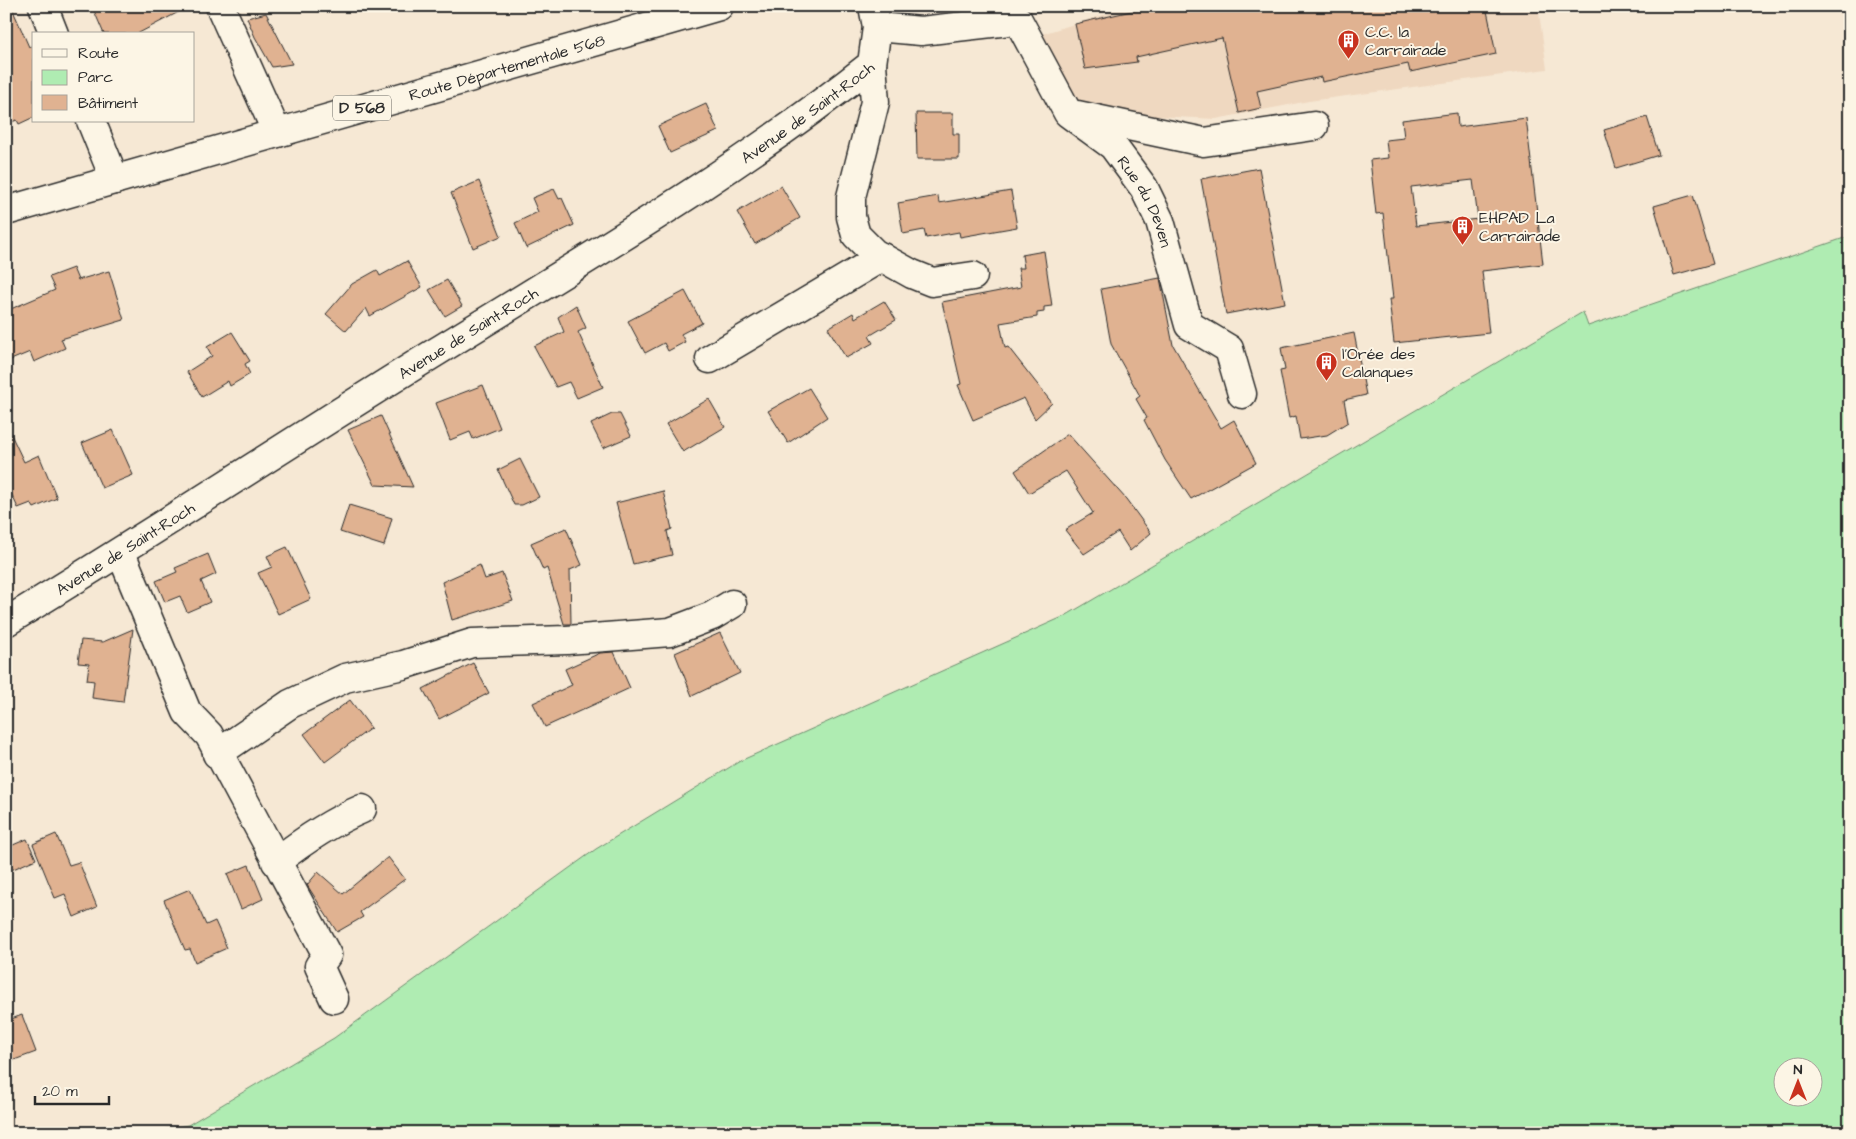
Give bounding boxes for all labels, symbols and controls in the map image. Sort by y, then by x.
place label: C.C. la Carrairade [1365,21,1447,61]
building icon: C.C. la Carrairade [1337,28,1361,59]
street label: Route Départementale 568 [406,29,608,107]
legend [32,32,195,122]
text: Route [78,43,119,64]
street label: Avenue de Saint-Roch [737,56,879,169]
text: Parc [78,67,113,88]
text: Bâtiment [78,93,138,114]
road number: D 568 [333,96,391,120]
street label: Rue du Deven [1112,151,1177,250]
place label: EHPAD La Carrairade [1479,207,1561,247]
building icon: EHPAD La Carrairade [1451,214,1475,245]
street label: Avenue de Saint-Roch [394,282,542,385]
place label: l'Orée des Calanques [1342,343,1415,383]
building icon: l'Orée des Calanques [1314,350,1338,381]
street label: Avenue de Saint-Roch [52,497,199,601]
north arrow [1774,1056,1824,1106]
text: N [1794,1060,1803,1080]
scale bar [35,1074,109,1106]
text: 20 m [42,1081,78,1102]

